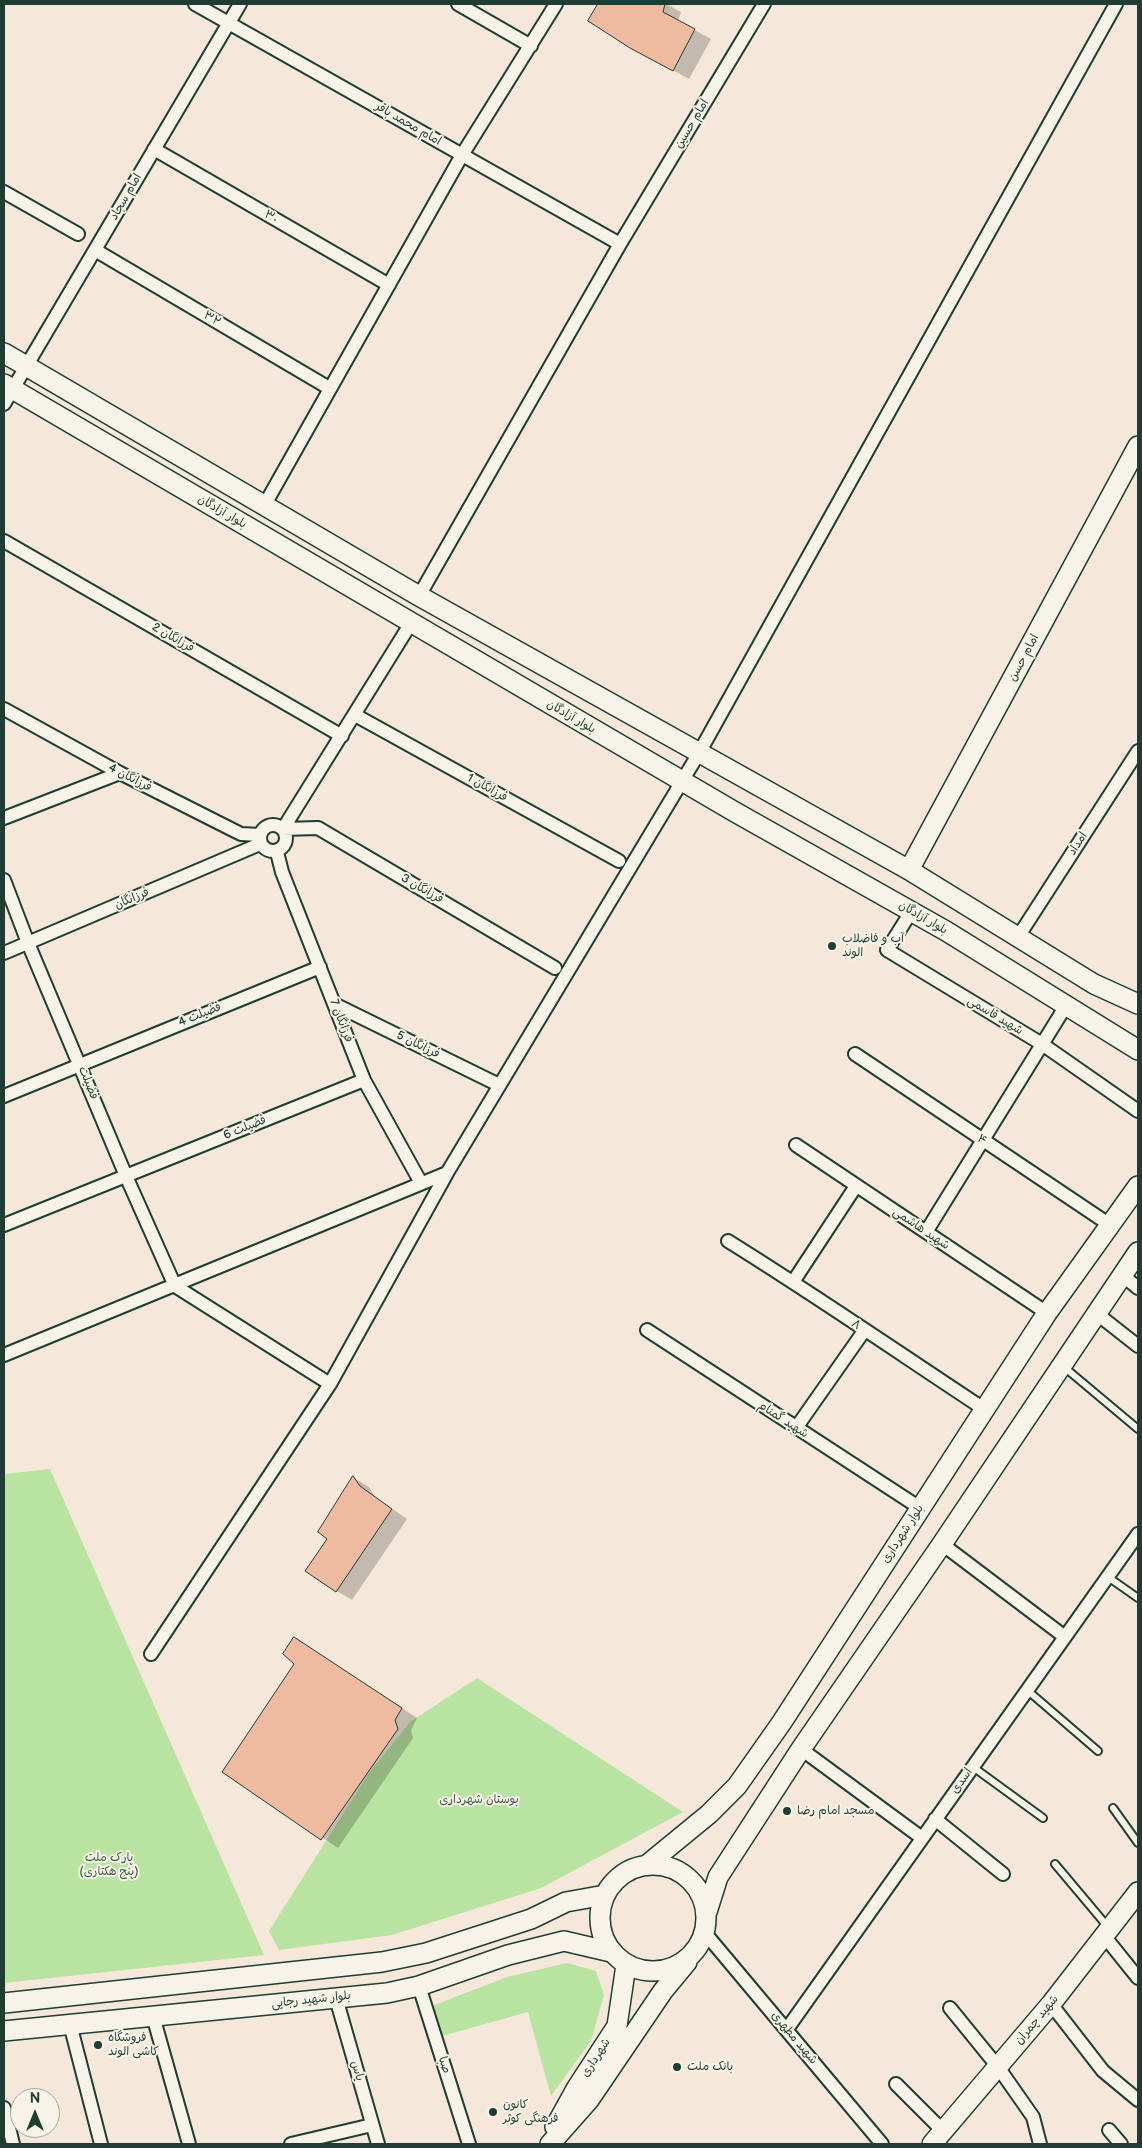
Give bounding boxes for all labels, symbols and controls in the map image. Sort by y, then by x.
street label: امام حسین [672,97,712,151]
street label: امام محمد باقر [372,99,444,149]
street label: امام سجاد [107,171,145,223]
street label: ۳۰ [261,207,281,227]
street label: ۳۲ [201,308,223,330]
street label: بلوار آزادگان [195,492,249,532]
street label: فرزانگان 2 [149,620,197,656]
street label: امام حسن [1006,632,1042,684]
street label: بلوار آزادگان [544,697,598,737]
street label: فرزانگان 4 [106,761,154,795]
street label: فرزانگان 1 [464,771,510,805]
street label: امداد [1065,830,1091,858]
street label: فرزانگان 3 [398,871,446,907]
street label: فرزانگان [112,885,152,913]
street label: بلوار آزادگان [896,898,950,938]
place label: آب و فاضلاب الوند [842,932,904,960]
marker: آب و فاضلاب الوند [826,940,838,952]
street label: شهید قاسمی [965,994,1025,1038]
street label: فرزانگان 7 [326,997,356,1045]
street label: فضیلت 4 [176,1000,224,1030]
street label: فرزانگان 5 [394,1028,442,1062]
street label: فضیلت [75,1064,101,1102]
street label: فضیلت 6 [221,1113,269,1143]
street label: ۴ [974,1132,990,1148]
street label: شهید هاشمی [890,1205,952,1253]
street label: ۸ [848,1317,864,1333]
street label: شهید گمنام [755,1398,811,1442]
street label: بلوار شهرداری [879,1502,927,1566]
street label: اسدی [948,1765,976,1797]
park label: بوستان شهرداری [439,1793,519,1807]
place label: مسجد امام رضا [797,1804,874,1818]
marker: مسجد امام رضا [781,1805,793,1817]
park label: پارک ملت (پنج هکتاری) [79,1851,139,1879]
street label: بلوار شهید رجایی [271,1989,351,2011]
street label: شهید چمران [1012,1992,1062,2048]
street label: شهید مطهری [768,2009,820,2067]
place label: فروشگاه کاشی الوند [108,2031,159,2059]
street label: شهرداری [578,2036,614,2080]
marker: فروشگاه کاشی الوند [92,2039,104,2051]
street label: صبا [435,2055,453,2075]
street label: یاس [347,2059,367,2083]
place label: بانک ملت [687,2060,733,2074]
marker: بانک ملت [671,2061,683,2073]
north arrow [10,2088,60,2138]
text: N [30,2090,40,2107]
place label: کانون فرهنگی کوثر [503,2098,558,2126]
marker: کانون فرهنگی کوثر [487,2106,499,2118]

